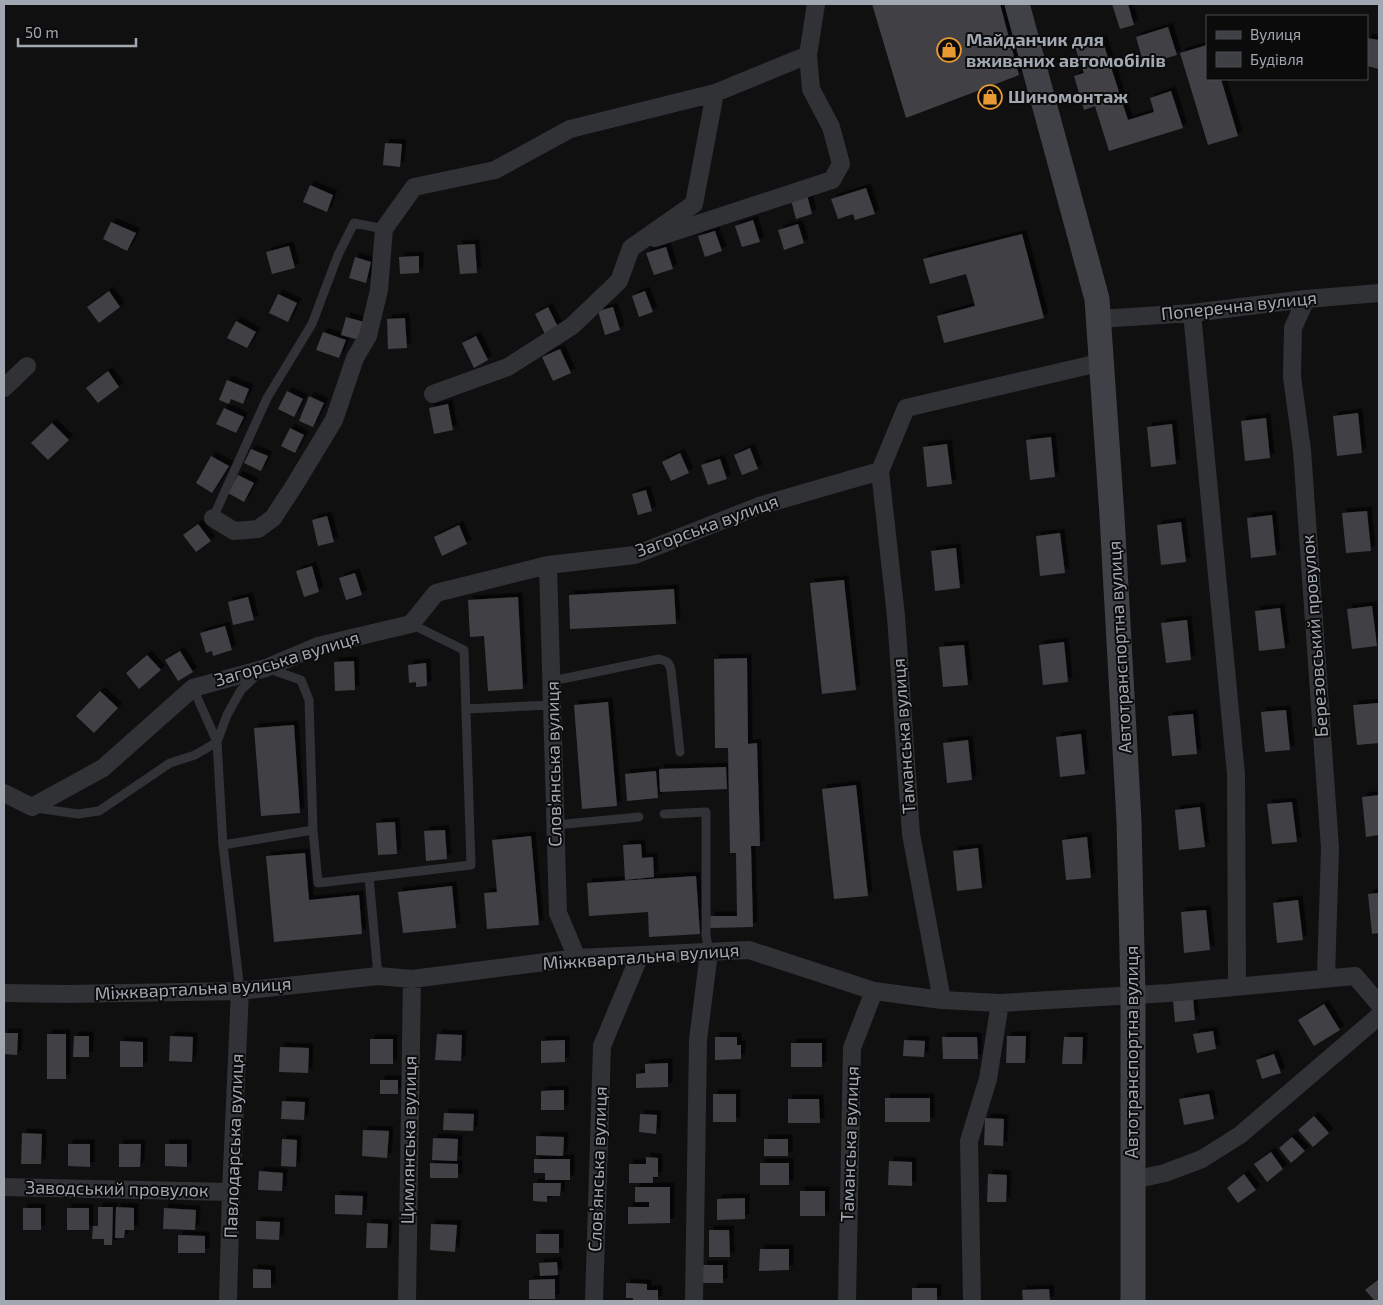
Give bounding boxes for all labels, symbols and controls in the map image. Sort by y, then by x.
scale bar [18,15,135,47]
legend [1206,15,1368,80]
text: 50 m [25,23,59,41]
text: Вулиця [1250,25,1301,44]
place label: Майданчик для вживаних автомобілів [966,28,1166,71]
shop icon: Майданчик для вживаних автомобілів [936,37,962,63]
text: Будівля [1250,50,1304,69]
shop icon: Шиномонтаж [977,84,1003,110]
place label: Шиномонтаж [1008,85,1128,107]
street label: Поперечна вулиця [1160,286,1318,324]
street label: Загорська вулиця [632,489,781,561]
street label: Березовський провулок [1296,534,1332,738]
street label: Автотранспортна вулиця [1102,540,1136,754]
street label: Загорська вулиця [212,626,362,691]
street label: Таманська вулиця [887,657,919,815]
street label: Слов’янська вулиця [541,681,565,847]
street label: Міжквартальна вулиця [542,938,740,974]
street label: Автотранспортна вулиця [1120,946,1142,1158]
street label: Міжквартальна вулиця [94,972,292,1004]
street label: Павлодарська вулиця [219,1053,247,1239]
street label: Цимлянська вулиця [396,1056,420,1224]
street label: Таманська вулиця [835,1066,863,1222]
street label: Слов’янська вулиця [583,1086,611,1252]
street label: Заводський провулок [25,1175,209,1201]

